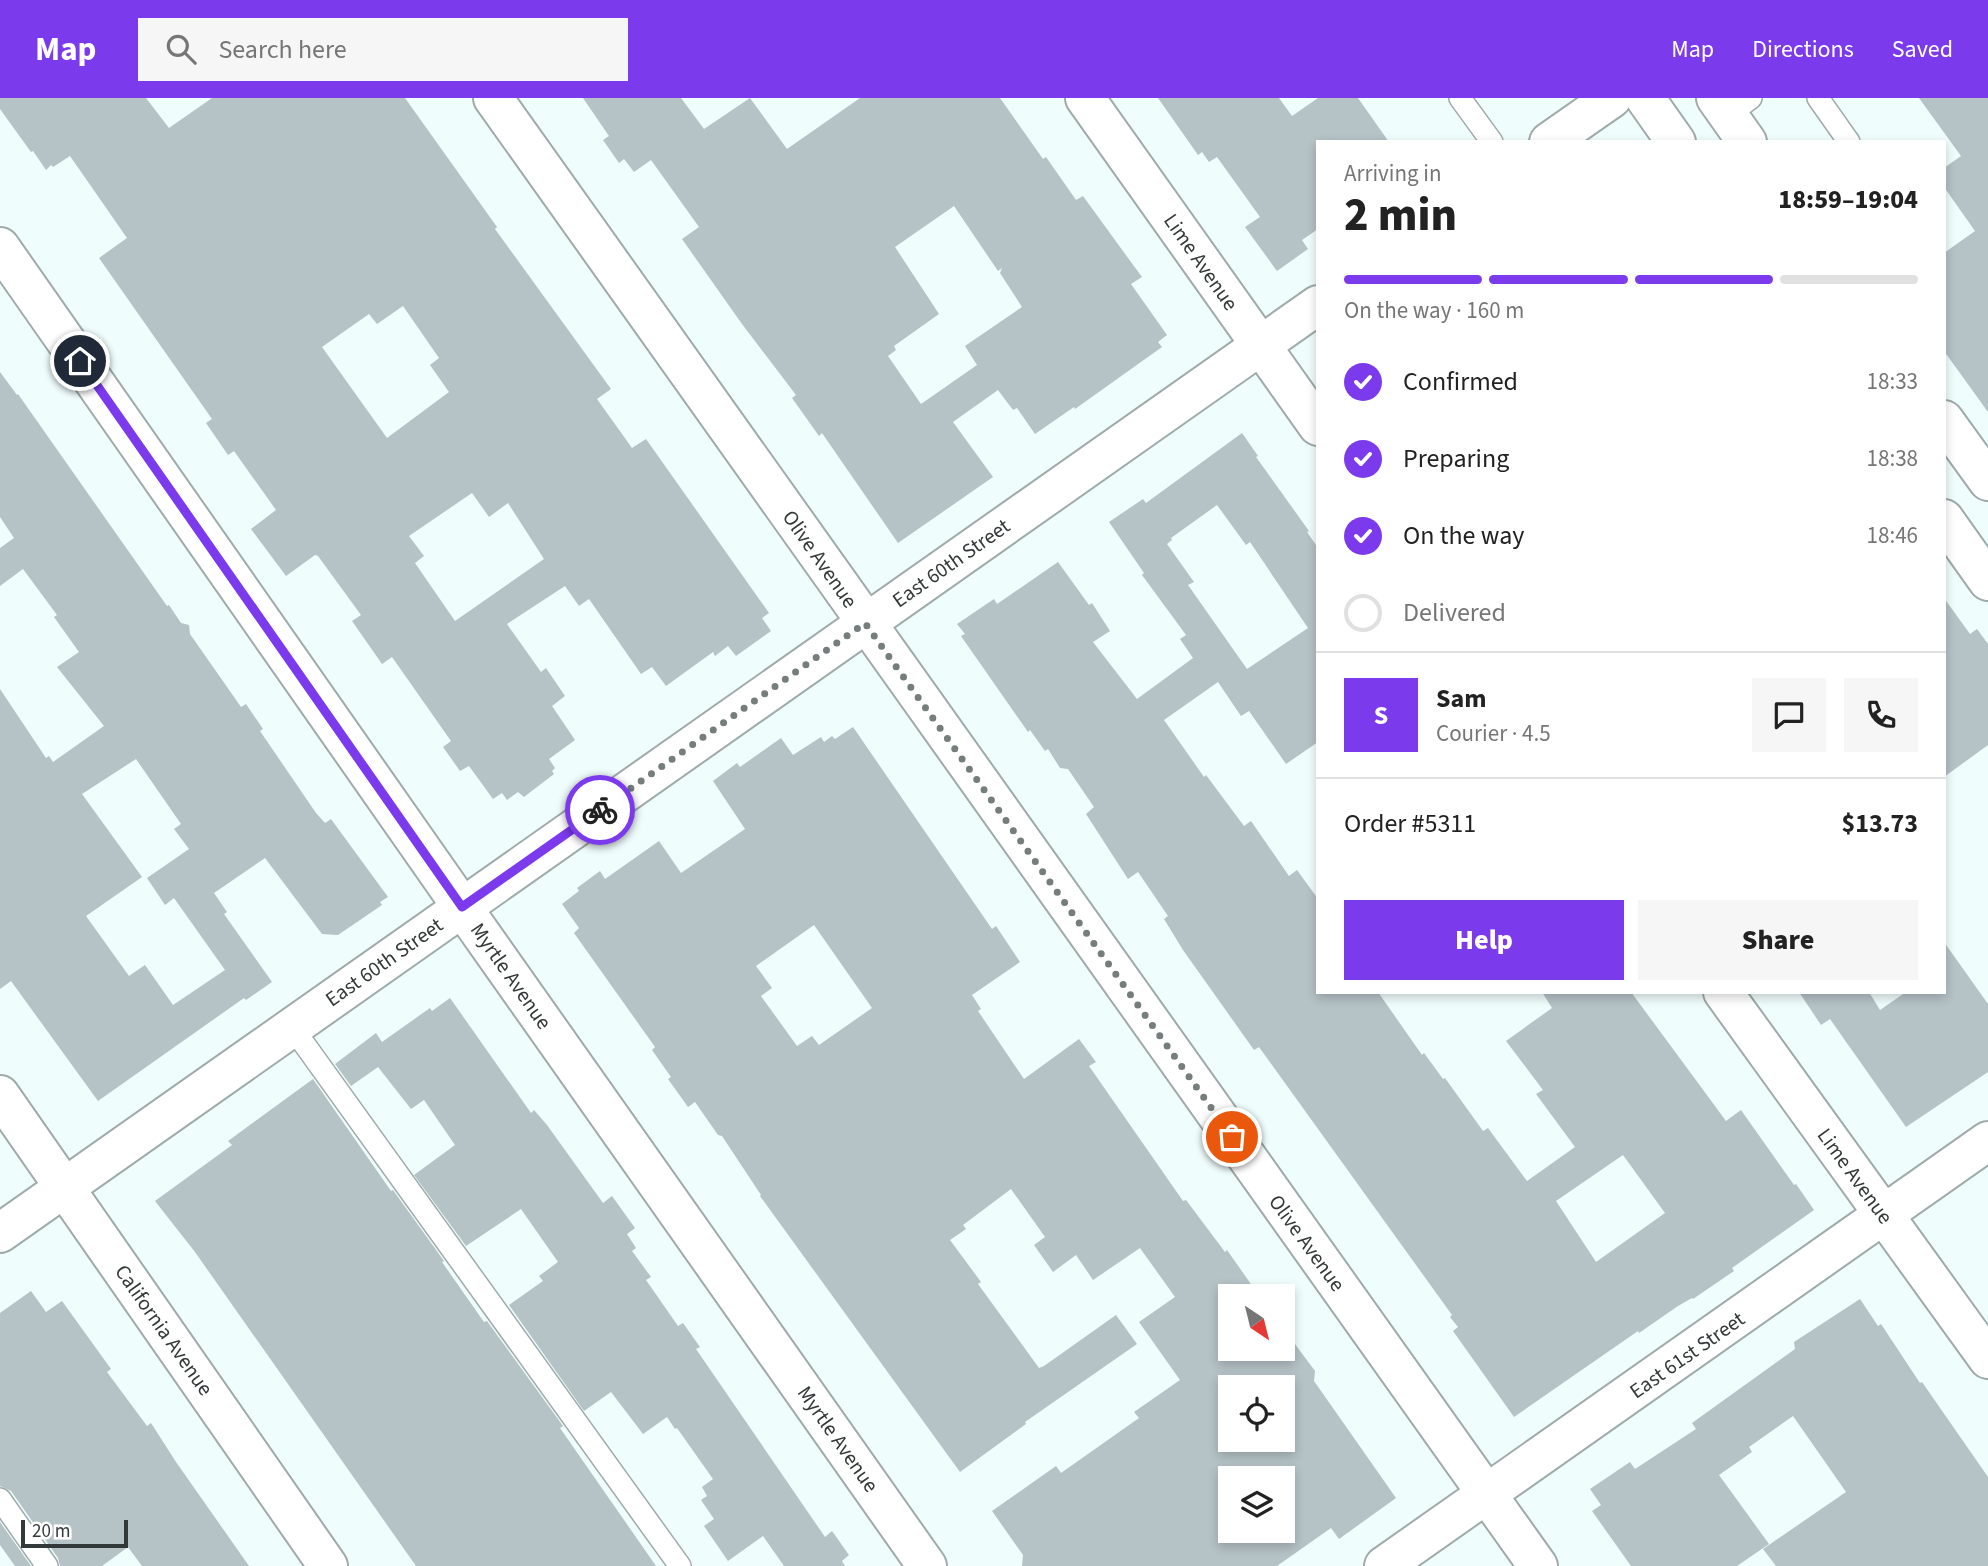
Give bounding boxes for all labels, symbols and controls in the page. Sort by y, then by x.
search box [138,18,628,81]
text: Map [35,26,96,73]
icon: search [162,30,200,68]
text: Search here [218,31,347,68]
text: Map [1671,32,1714,67]
text: Directions [1752,32,1854,67]
text: Saved [1892,32,1953,67]
text: Arriving in [1344,157,1442,190]
text: 18:59–19:04 [1778,181,1918,218]
text: 2 min [1344,183,1457,248]
street label: Lime Avenue [1157,207,1245,317]
text: On the way · 160 m [1344,294,1524,327]
pin [50,331,110,391]
icon: home [61,342,99,380]
icon: check [1344,363,1382,401]
text: Confirmed [1403,363,1518,400]
text: 18:33 [1867,365,1918,398]
icon: check [1344,440,1382,478]
text: Preparing [1403,440,1509,477]
text: 18:38 [1867,442,1918,475]
street label: Olive Avenue [775,504,865,614]
street label: East 60th Street [886,511,1016,615]
icon: check [1344,517,1382,555]
text: On the way [1403,517,1524,554]
text: 18:46 [1867,519,1918,552]
text: Delivered [1403,594,1506,631]
button: chat [1752,678,1826,752]
button: phone [1844,678,1918,752]
text: Sam [1436,680,1486,717]
text: S [1374,697,1388,734]
text: Courier · 4.5 [1436,717,1551,750]
courier [565,775,635,845]
icon: bike [581,791,619,829]
text: Order #5311 [1344,805,1476,842]
text: $13.73 [1842,805,1918,842]
button: Help [1344,900,1624,980]
button: Share [1638,900,1918,980]
street label: East 60th Street [319,910,449,1014]
street label: Myrtle Avenue [463,917,559,1035]
pin [1202,1107,1262,1167]
icon: bag [1213,1118,1251,1156]
street label: Lime Avenue [1810,1122,1900,1230]
street label: Olive Avenue [1261,1188,1353,1298]
street label: California Avenue [108,1258,220,1402]
north arrow [1218,1284,1295,1362]
map controls [1218,1284,1295,1543]
street label: East 61st Street [1623,1304,1751,1406]
button: locate [1218,1375,1295,1452]
street label: Myrtle Avenue [790,1380,886,1498]
button: layers [1218,1466,1295,1543]
scale bar [21,1517,128,1549]
text: 20 m [32,1518,70,1545]

